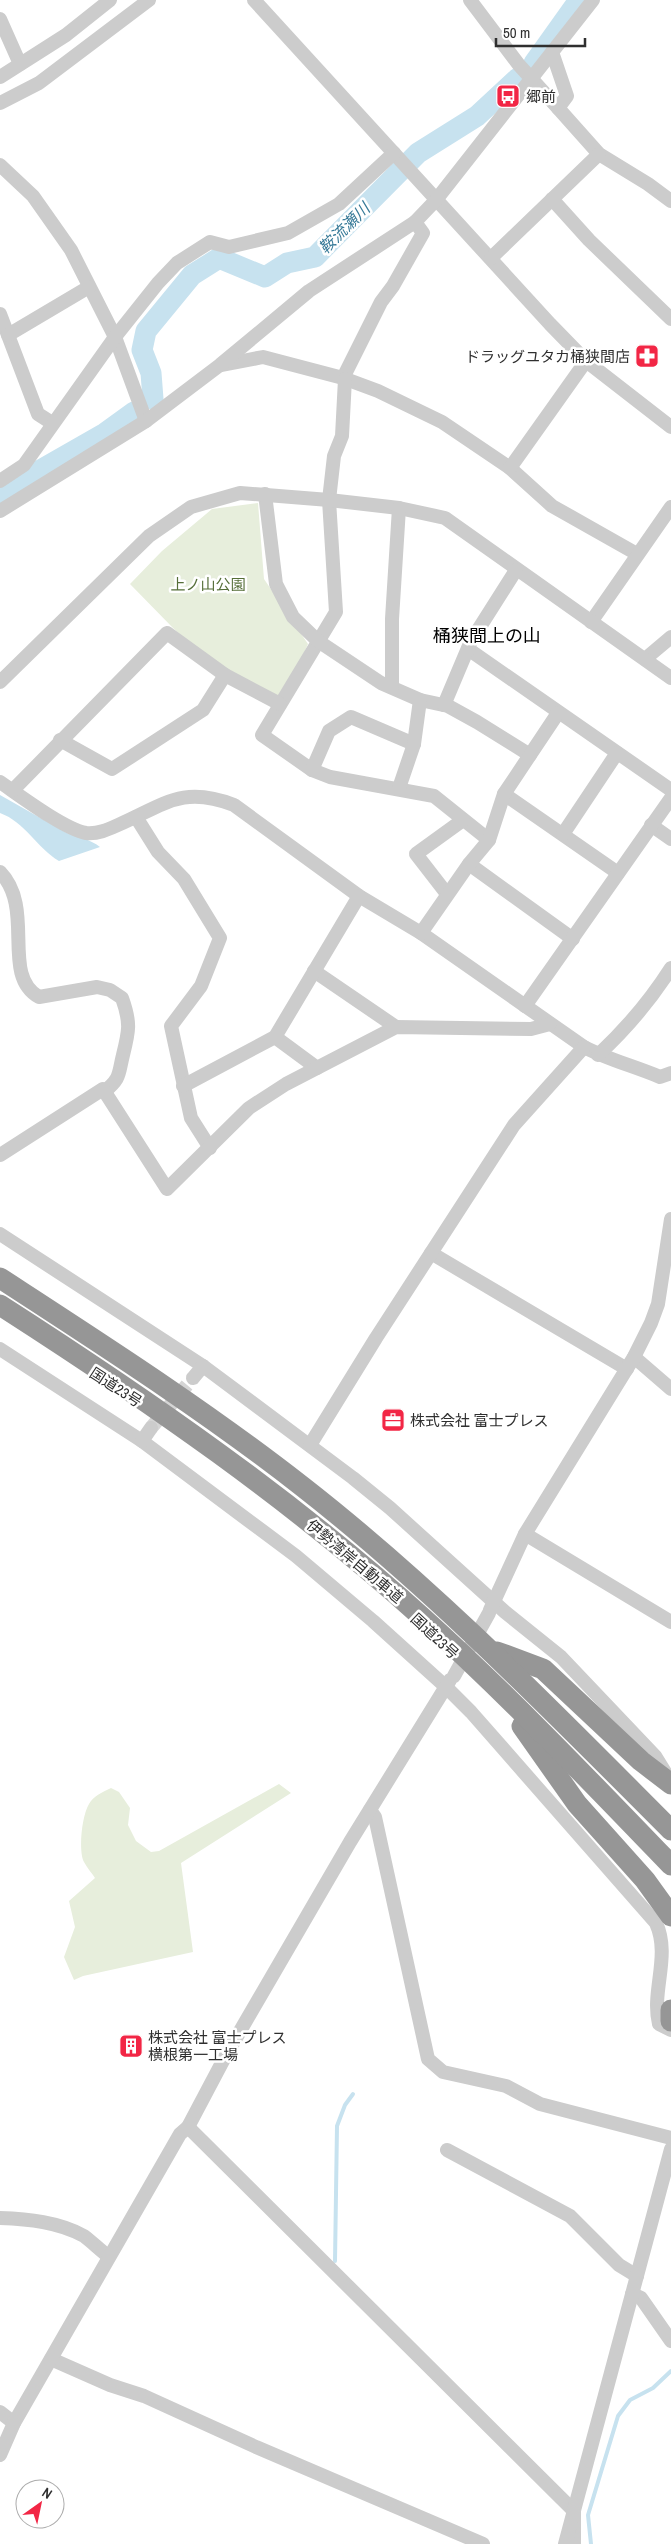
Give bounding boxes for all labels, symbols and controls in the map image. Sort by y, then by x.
scale bar [496,15,585,47]
text: 50 m [503,22,530,43]
bus stop icon: 郷前 [495,83,521,109]
place label: 郷前 [526,86,556,107]
water label: 鞍流瀬川 [314,196,376,258]
pharmacy icon: ドラッグユタカ桶狭間店 [634,343,660,369]
place label: ドラッグユタカ桶狭間店 [465,346,630,367]
park label: 上ノ山公園 [170,574,246,595]
district label: 桶狭間上の山 [433,623,541,648]
street label: 国道23号 [86,1362,146,1412]
office icon: 株式会社 富士プレス [380,1407,406,1433]
place label: 株式会社 富士プレス [410,1410,548,1431]
street label: 伊勢湾岸自動車道 [302,1514,408,1608]
street label: 国道23号 [406,1608,464,1664]
place label: 株式会社 富士プレス 横根第一工場 [148,2027,286,2065]
building icon: 株式会社 富士プレス 横根第一工場 [118,2033,144,2059]
north arrow [15,2479,65,2529]
text: N [39,2483,55,2503]

